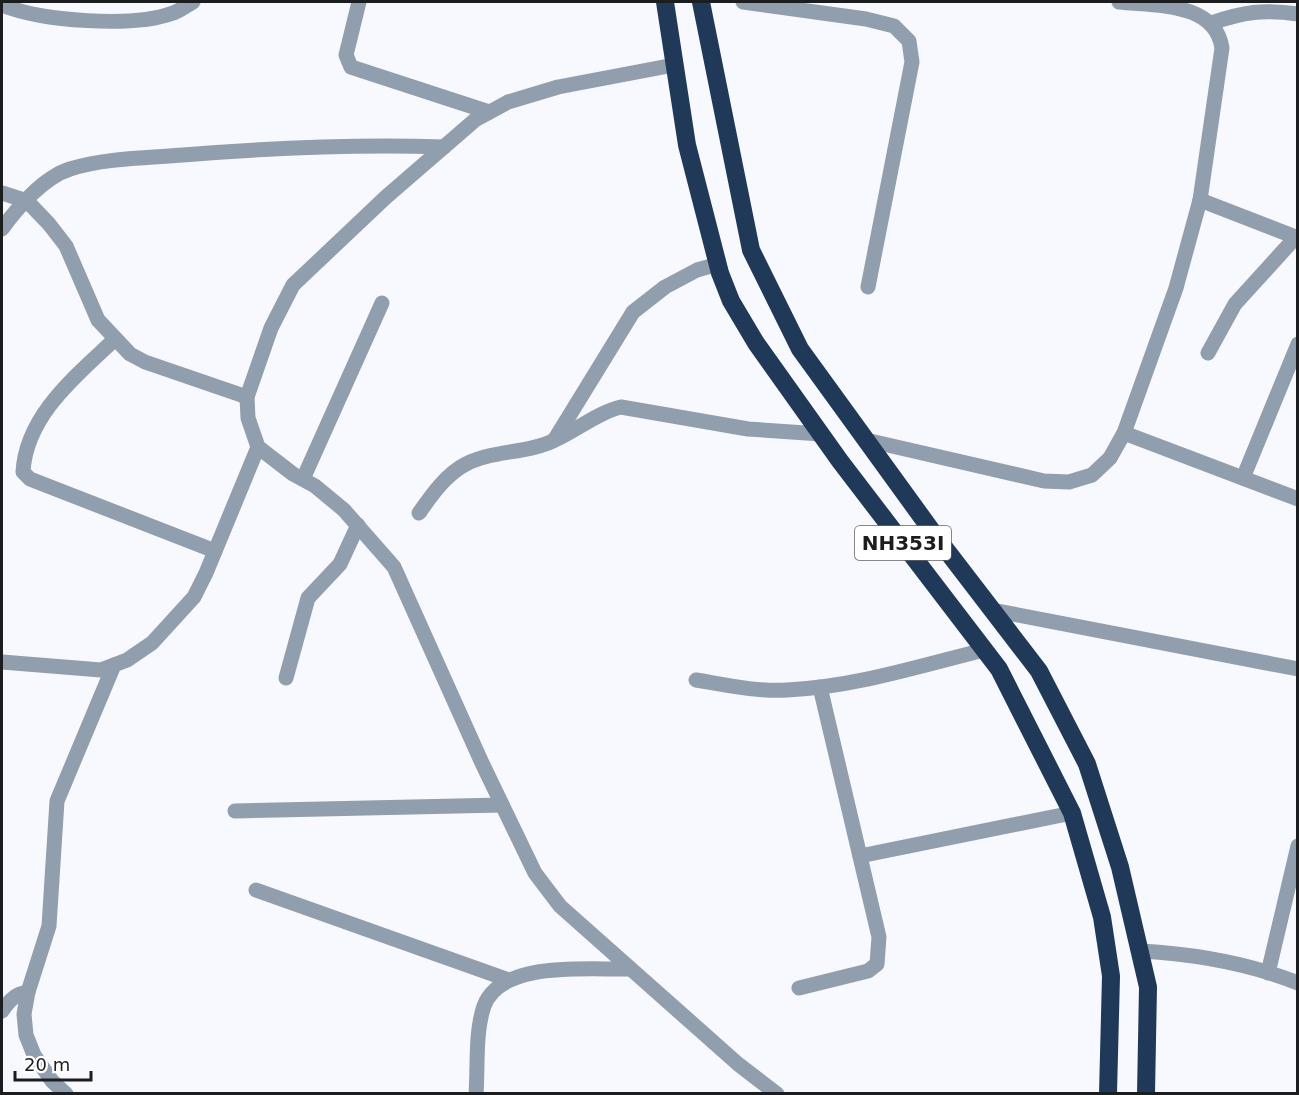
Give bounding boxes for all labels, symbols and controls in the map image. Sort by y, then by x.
road number: NH353I [855,526,951,560]
scale bar [15,1044,92,1082]
text: 20 m [24,1054,70,1075]

